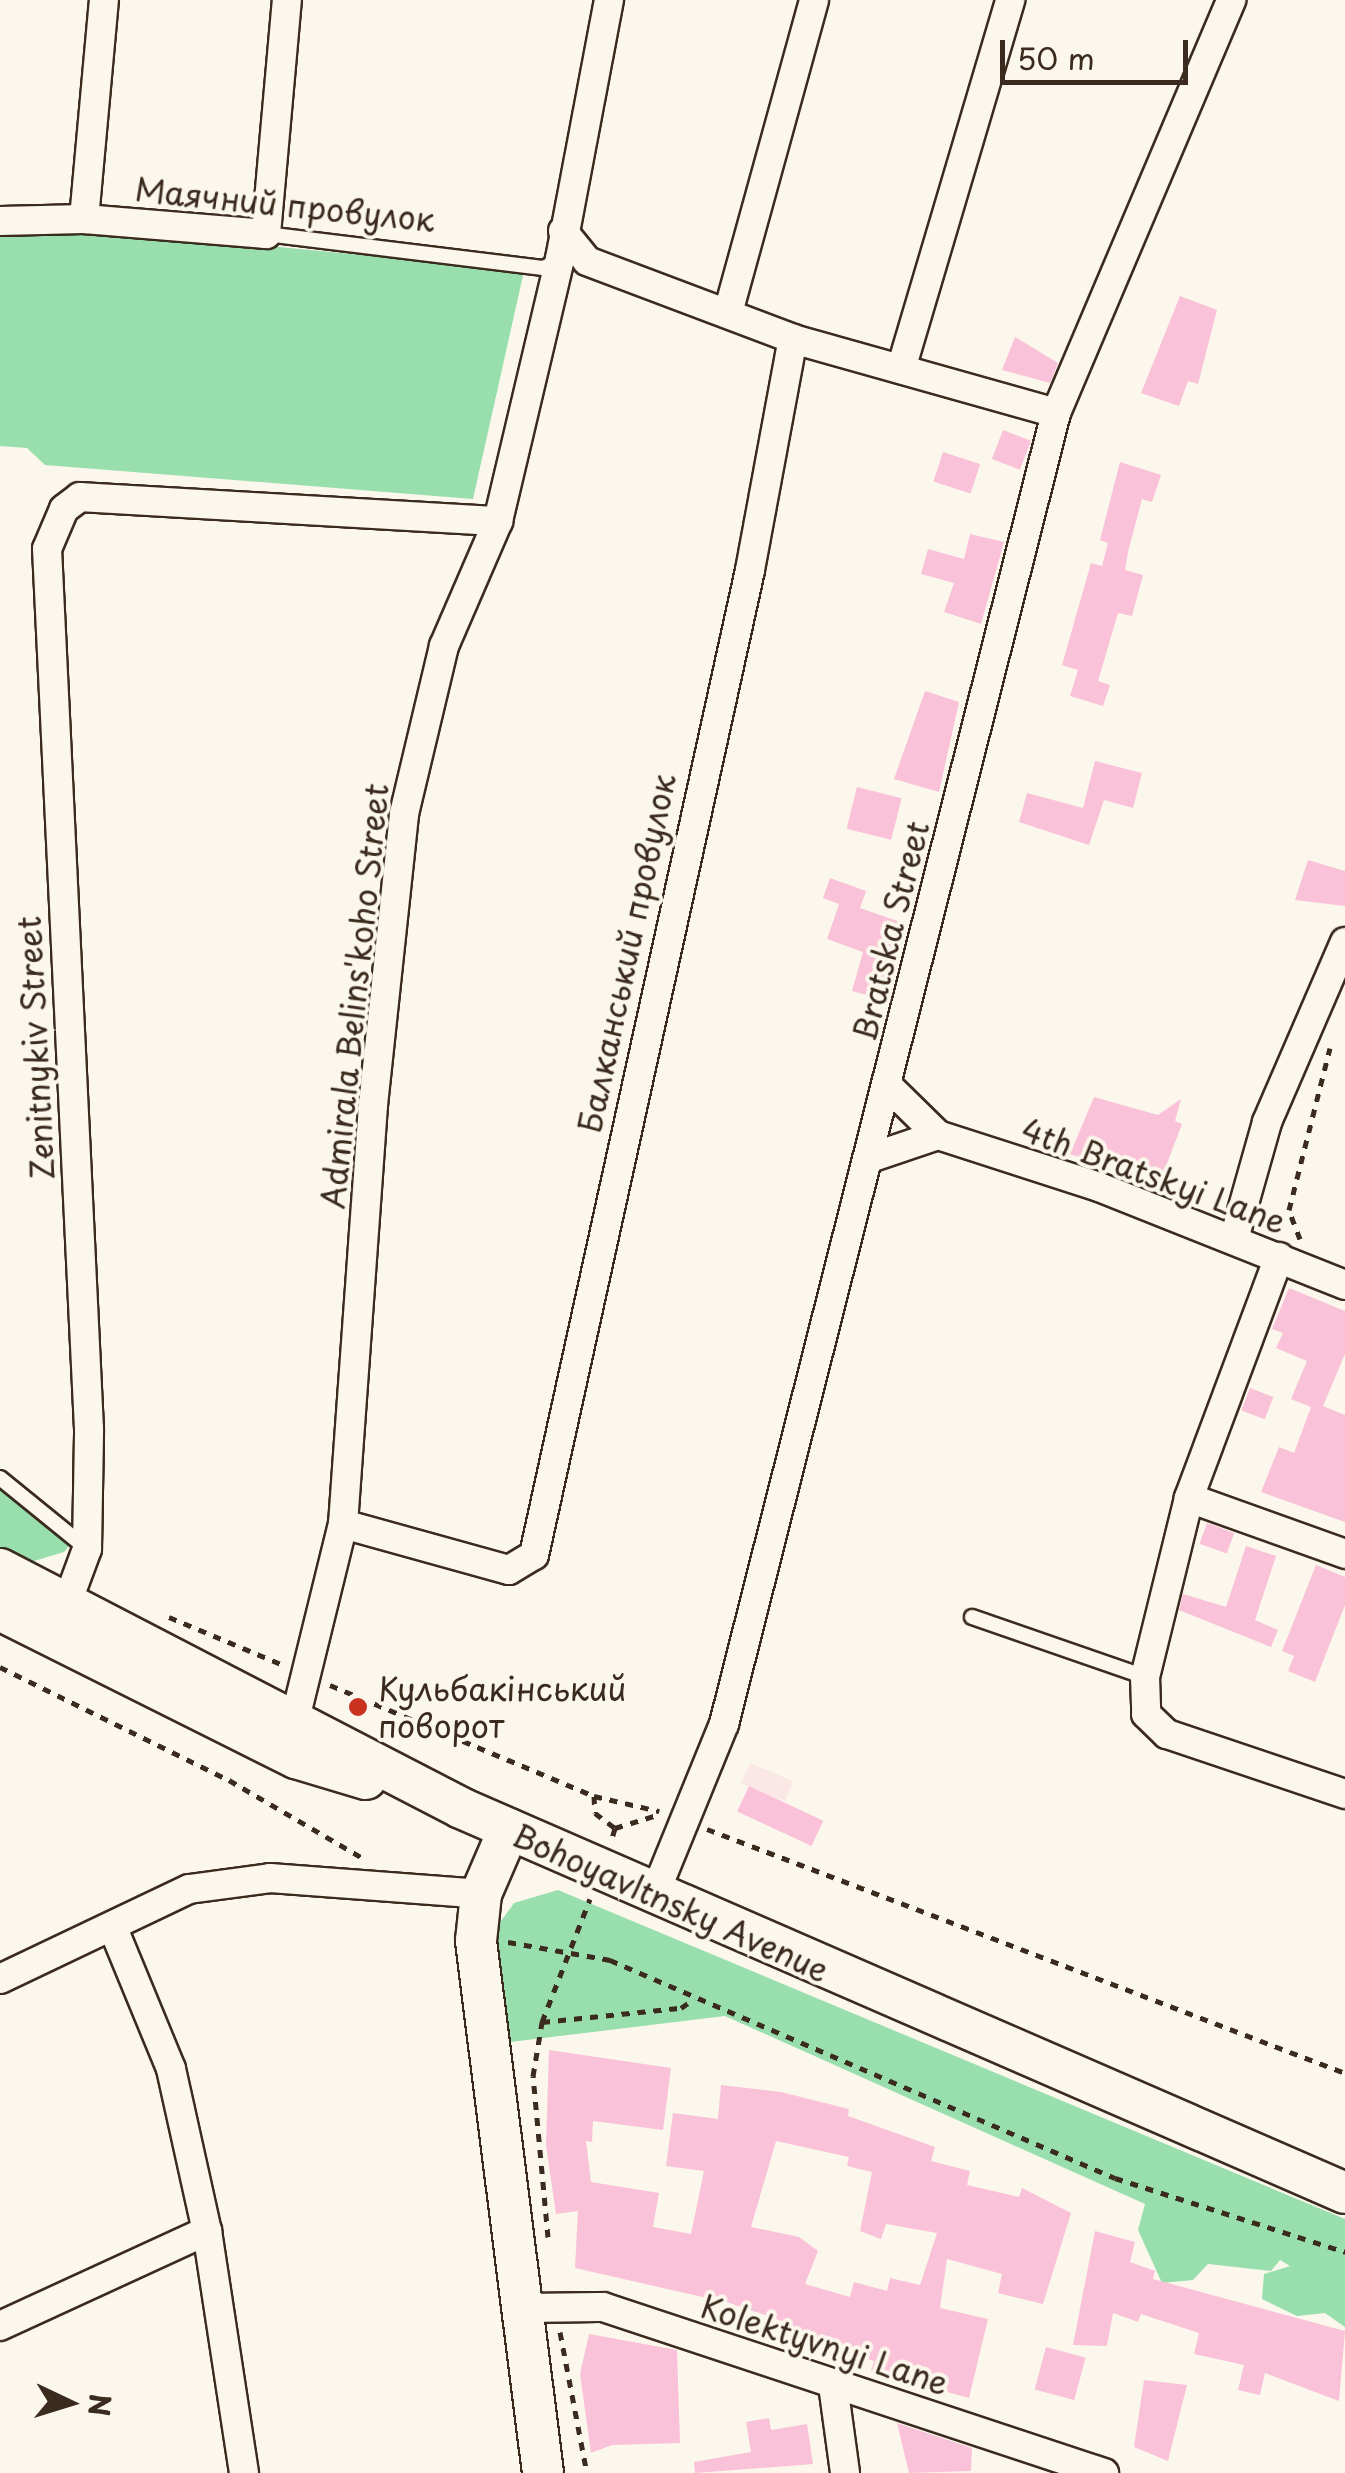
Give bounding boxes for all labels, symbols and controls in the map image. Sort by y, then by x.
scale bar [1005,20,1192,82]
text: 50 m [1017,35,1095,80]
street label: Маячний провулок [133,169,437,239]
street label: Балканський провулок [569,770,683,1136]
street label: Admirala Belins'koho Street [312,781,396,1211]
street label: Bratska Street [844,816,936,1046]
street label: Zenitnykiv Street [9,914,61,1182]
street label: 4th Bratskyi Lane [1016,1109,1292,1241]
place label: Кульбакінський поворот [378,1670,626,1745]
marker: Кульбакінський поворот [347,1696,369,1718]
street label: Bohoyavltnsky Avenue [506,1815,836,1989]
street label: Kolektyvnyi Lane [696,2286,954,2402]
north arrow [20,2353,120,2453]
text: N [78,2393,123,2418]

